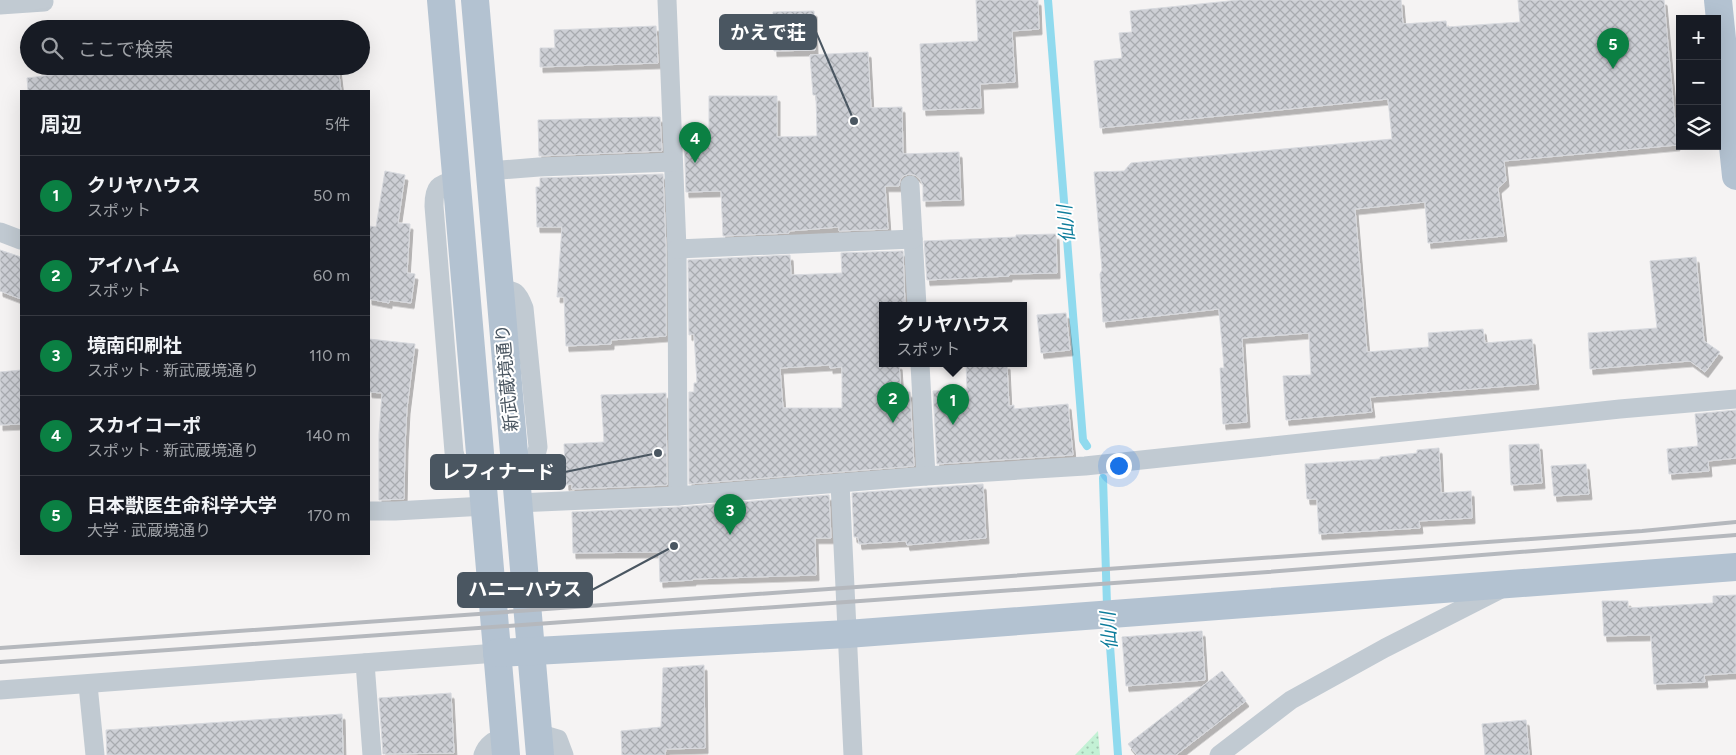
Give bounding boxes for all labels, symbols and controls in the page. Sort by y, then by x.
callout: かえで荘 [720,15,816,49]
map controls [1676,15,1721,150]
button: + [1676,15,1721,60]
search box [20,20,370,75]
text: かえで荘 [730,21,806,44]
pin: 5 [1597,28,1629,69]
icon: search [38,34,66,62]
text: ここで検索 [78,38,173,61]
button: − [1676,60,1721,105]
button: layers [1676,105,1721,150]
text: 周辺 [40,112,82,137]
text: 5件 [325,115,350,134]
pin: 4 [679,122,711,163]
text: クリヤハウス [87,174,201,197]
text: 1 [53,186,59,205]
text: 50 m [313,186,350,205]
text: スポット [87,201,151,220]
water label: 仙川 [1053,202,1079,244]
text: アイハイム [87,254,180,277]
text: 2 [51,266,61,285]
text: 60 m [313,266,350,285]
text: スポット [87,281,151,300]
popup [879,302,1027,367]
text: クリヤハウス [896,313,1010,336]
street label: 新武蔵境通り [491,323,523,433]
text: 境南印刷社 [87,334,182,357]
text: スポット [896,340,960,359]
text: 3 [52,346,60,365]
text: 110 m [309,346,350,365]
text: スポット · 新武蔵境通り [87,361,259,380]
pin: 2 [877,382,909,423]
pin: 1 [937,384,969,425]
text: スカイコーポ [87,414,201,437]
text: 4 [51,426,61,445]
text: 140 m [306,426,350,445]
text: スポット · 新武蔵境通り [87,441,259,460]
your location [1106,453,1132,479]
callout: レフィナード [431,455,565,489]
text: レフィナード [441,460,555,483]
text: 日本獣医生命科学大学 [87,494,277,517]
pin: 3 [714,494,746,535]
text: 5 [51,506,61,525]
text: 170 m [307,506,350,525]
text: 大学 · 武蔵境通り [87,521,211,540]
callout: ハニーハウス [458,573,592,607]
text: ハニーハウス [468,578,582,601]
water label: 仙川 [1096,609,1122,651]

